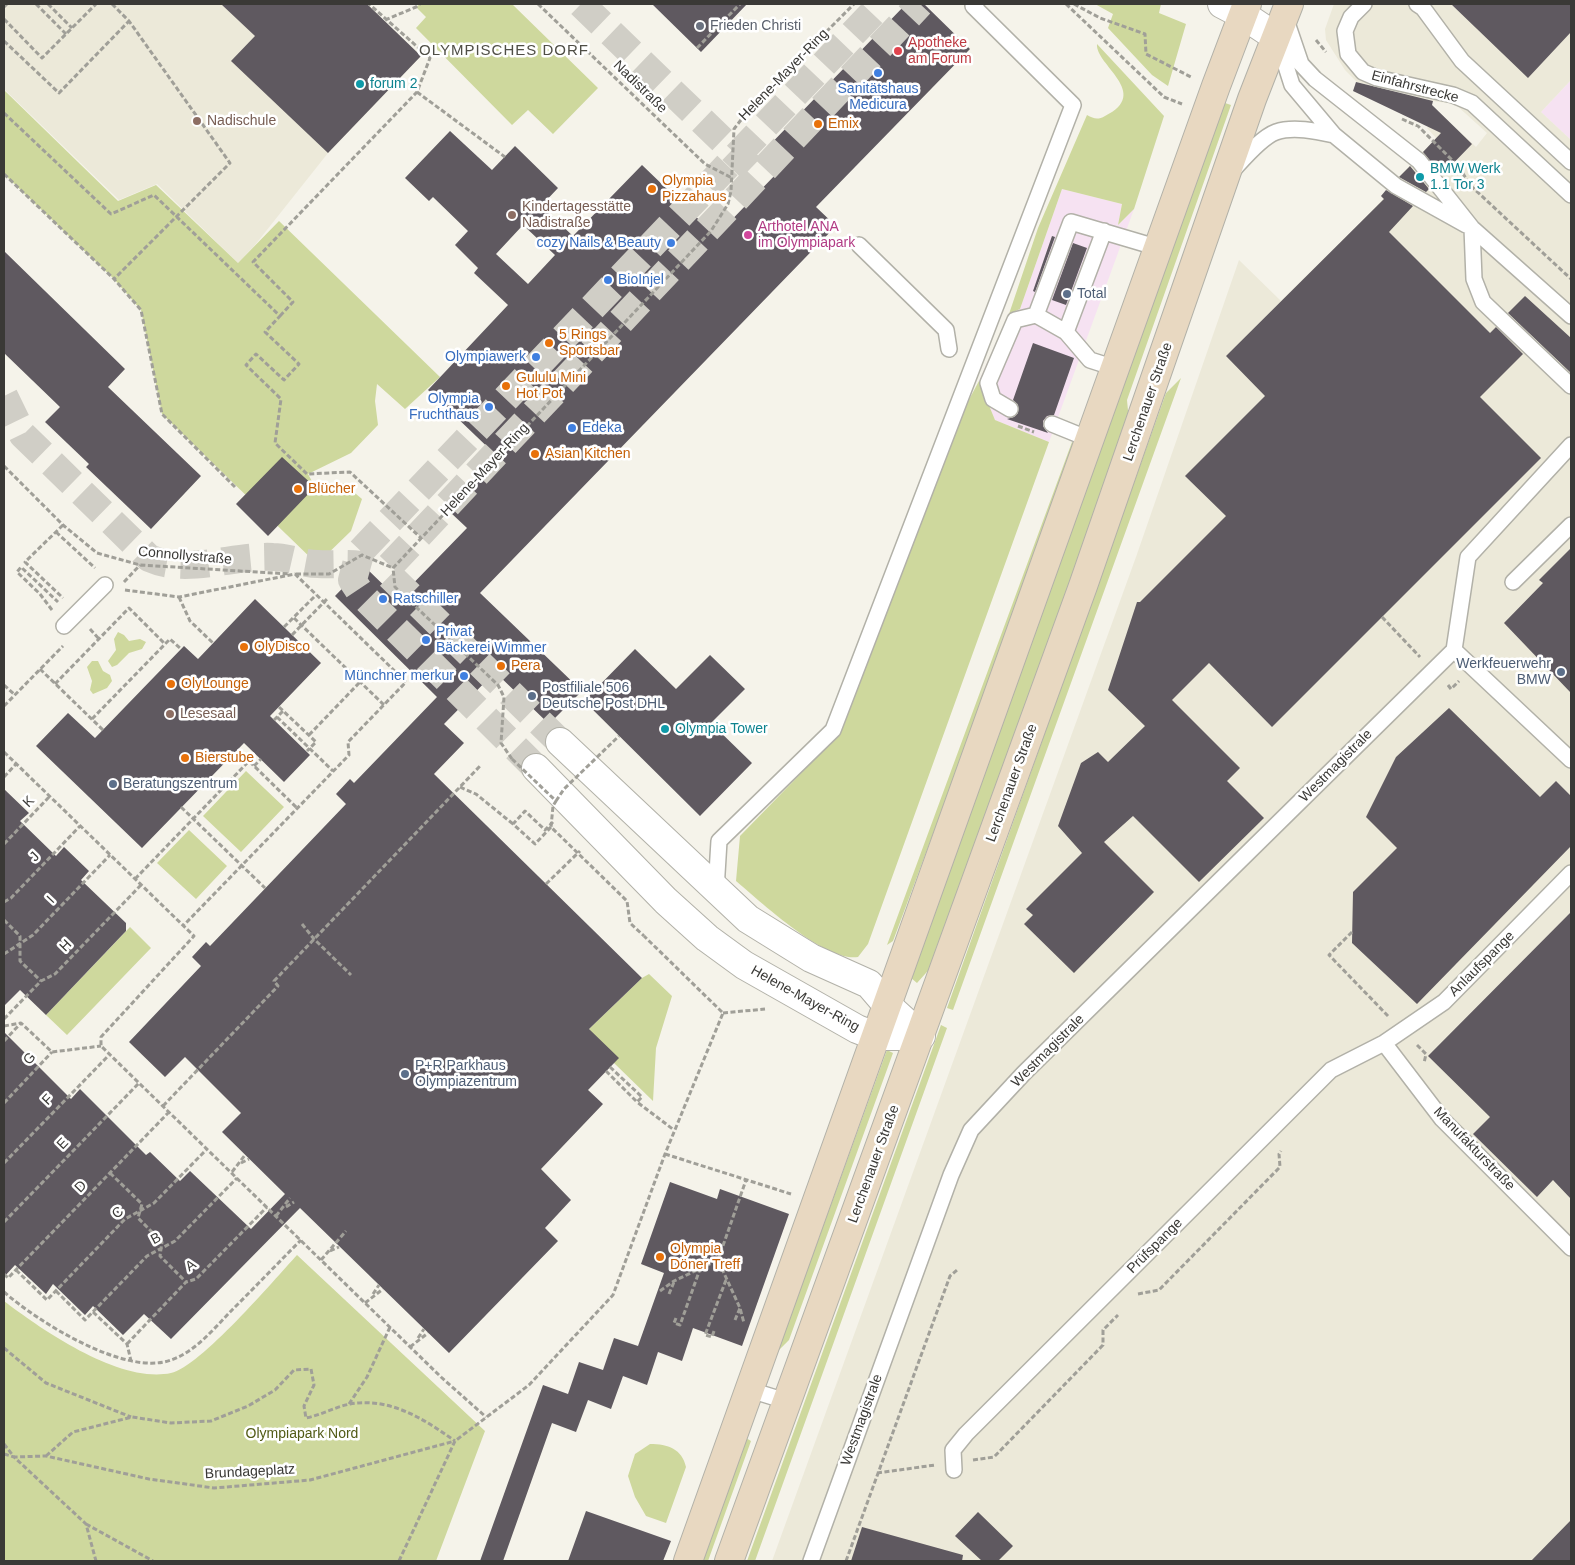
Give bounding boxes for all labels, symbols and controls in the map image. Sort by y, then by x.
place label: Frieden Christi [710,18,801,34]
marker: Frieden Christi [694,20,706,32]
street label: Helene-Mayer-Ring [736,26,832,124]
place label: Apotheke am Forum [908,35,972,68]
district label: OLYMPISCHES DORF [417,42,591,60]
marker: Apotheke am Forum [892,45,904,57]
street label: Nadistraße [610,57,670,117]
marker: Sanitätshaus Medicura [872,67,884,79]
street label: Einfahrstrecke [1370,67,1460,107]
place label: forum 2 [370,76,417,92]
marker: forum 2 [354,78,366,90]
place label: Sanitätshaus Medicura [838,81,918,114]
place label: Nadischule [207,113,276,129]
marker: Nadischule [191,115,203,127]
place label: Emix [828,116,859,132]
marker: Emix [812,118,824,130]
place label: BMW Werk 1.1 Tor 3 [1430,161,1501,193]
marker: BMW Werk 1.1 Tor 3 [1414,171,1426,183]
place label: Olympia Pizzahaus [662,173,727,206]
marker: Olympia Pizzahaus [646,183,658,195]
place label: Kindertagesstätte Nadistraße [522,199,631,232]
marker: Kindertagesstätte Nadistraße [506,209,518,221]
place label: Arthotel ANA im Olympiapark [758,219,855,252]
marker: Arthotel ANA im Olympiapark [742,229,754,241]
place label: cozy Nails & Beauty [537,235,661,251]
marker: cozy Nails & Beauty [665,237,677,249]
place label: BioInjel [618,272,664,288]
marker: BioInjel [602,274,614,286]
place label: Total [1077,286,1107,302]
marker: Total [1061,288,1073,300]
place label: 5 Rings Sportsbar [559,327,620,360]
marker: 5 Rings Sportsbar [543,337,555,349]
street label: Lerchenauer Straße [1120,340,1176,464]
place label: Olympiawerk [445,349,526,365]
marker: Olympiawerk [530,351,542,363]
place label: Gululu Mini Hot Pot [516,370,586,402]
marker: Gululu Mini Hot Pot [500,380,512,392]
place label: Olympia Fruchthaus [409,391,479,424]
marker: Olympia Fruchthaus [483,401,495,413]
street label: Helene-Mayer-Ring [437,420,533,520]
place label: Edeka [582,420,622,436]
marker: Edeka [566,422,578,434]
place label: Asian Kitchen [545,446,631,462]
marker: Asian Kitchen [529,448,541,460]
place label: Blücher [308,481,355,497]
marker: Blücher [292,483,304,495]
street label: Connollystraße [137,544,233,568]
place label: Ratschiller [393,591,458,607]
marker: Ratschiller [377,593,389,605]
place label: Privat Bäckerei Wimmer [436,624,546,656]
marker: Privat Bäckerei Wimmer [420,634,432,646]
place label: OlyDisco [254,639,310,655]
marker: OlyDisco [238,641,250,653]
place label: Werkfeuerwehr BMW [1456,656,1551,689]
place label: Pera [511,658,541,674]
marker: Pera [495,660,507,672]
marker: Werkfeuerwehr BMW [1555,666,1567,678]
place label: Münchner merkur [344,668,454,684]
marker: Münchner merkur [458,670,470,682]
place label: OlyLounge [181,676,249,692]
marker: OlyLounge [165,678,177,690]
place label: Postfiliale 506 Deutsche Post DHL [542,680,665,712]
marker: Postfiliale 506 Deutsche Post DHL [526,690,538,702]
place label: Lesesaal [180,706,236,722]
marker: Lesesaal [164,708,176,720]
place label: Olympia Tower [675,721,768,737]
street label: Lerchenauer Straße [983,722,1041,844]
marker: Olympia Tower [659,723,671,735]
street label: Westmagistrale [1296,726,1376,806]
place label: Bierstube [195,750,254,766]
marker: Bierstube [179,752,191,764]
place label: Beratungszentrum [123,776,237,792]
marker: Beratungszentrum [107,778,119,790]
street label: K [20,793,38,811]
street label: J [27,849,43,865]
street label: I [44,893,58,907]
street label: Anlaufspange [1446,928,1518,1000]
street label: H [56,937,76,955]
street label: Helene-Mayer-Ring [748,962,862,1036]
street label: Westmagistrale [1008,1011,1088,1091]
street label: G [20,1049,40,1069]
place label: P+R Parkhaus Olympiazentrum [415,1058,517,1090]
marker: P+R Parkhaus Olympiazentrum [399,1068,411,1080]
street label: F [39,1091,57,1109]
street label: Lerchenauer Straße [845,1103,903,1225]
street label: Manufakturstraße [1430,1104,1518,1194]
street label: E [54,1135,72,1153]
street label: D [71,1178,91,1196]
street label: C [109,1203,127,1223]
street label: Prüfspange [1124,1215,1186,1277]
street label: B [148,1229,164,1249]
place label: Olympia Döner Treff [670,1241,740,1274]
marker: Olympia Döner Treff [654,1251,666,1263]
street label: A [182,1256,200,1276]
street label: Westmagistrale [838,1372,886,1468]
park label: Olympiapark Nord [246,1426,358,1442]
street label: Brundageplatz [204,1461,296,1483]

